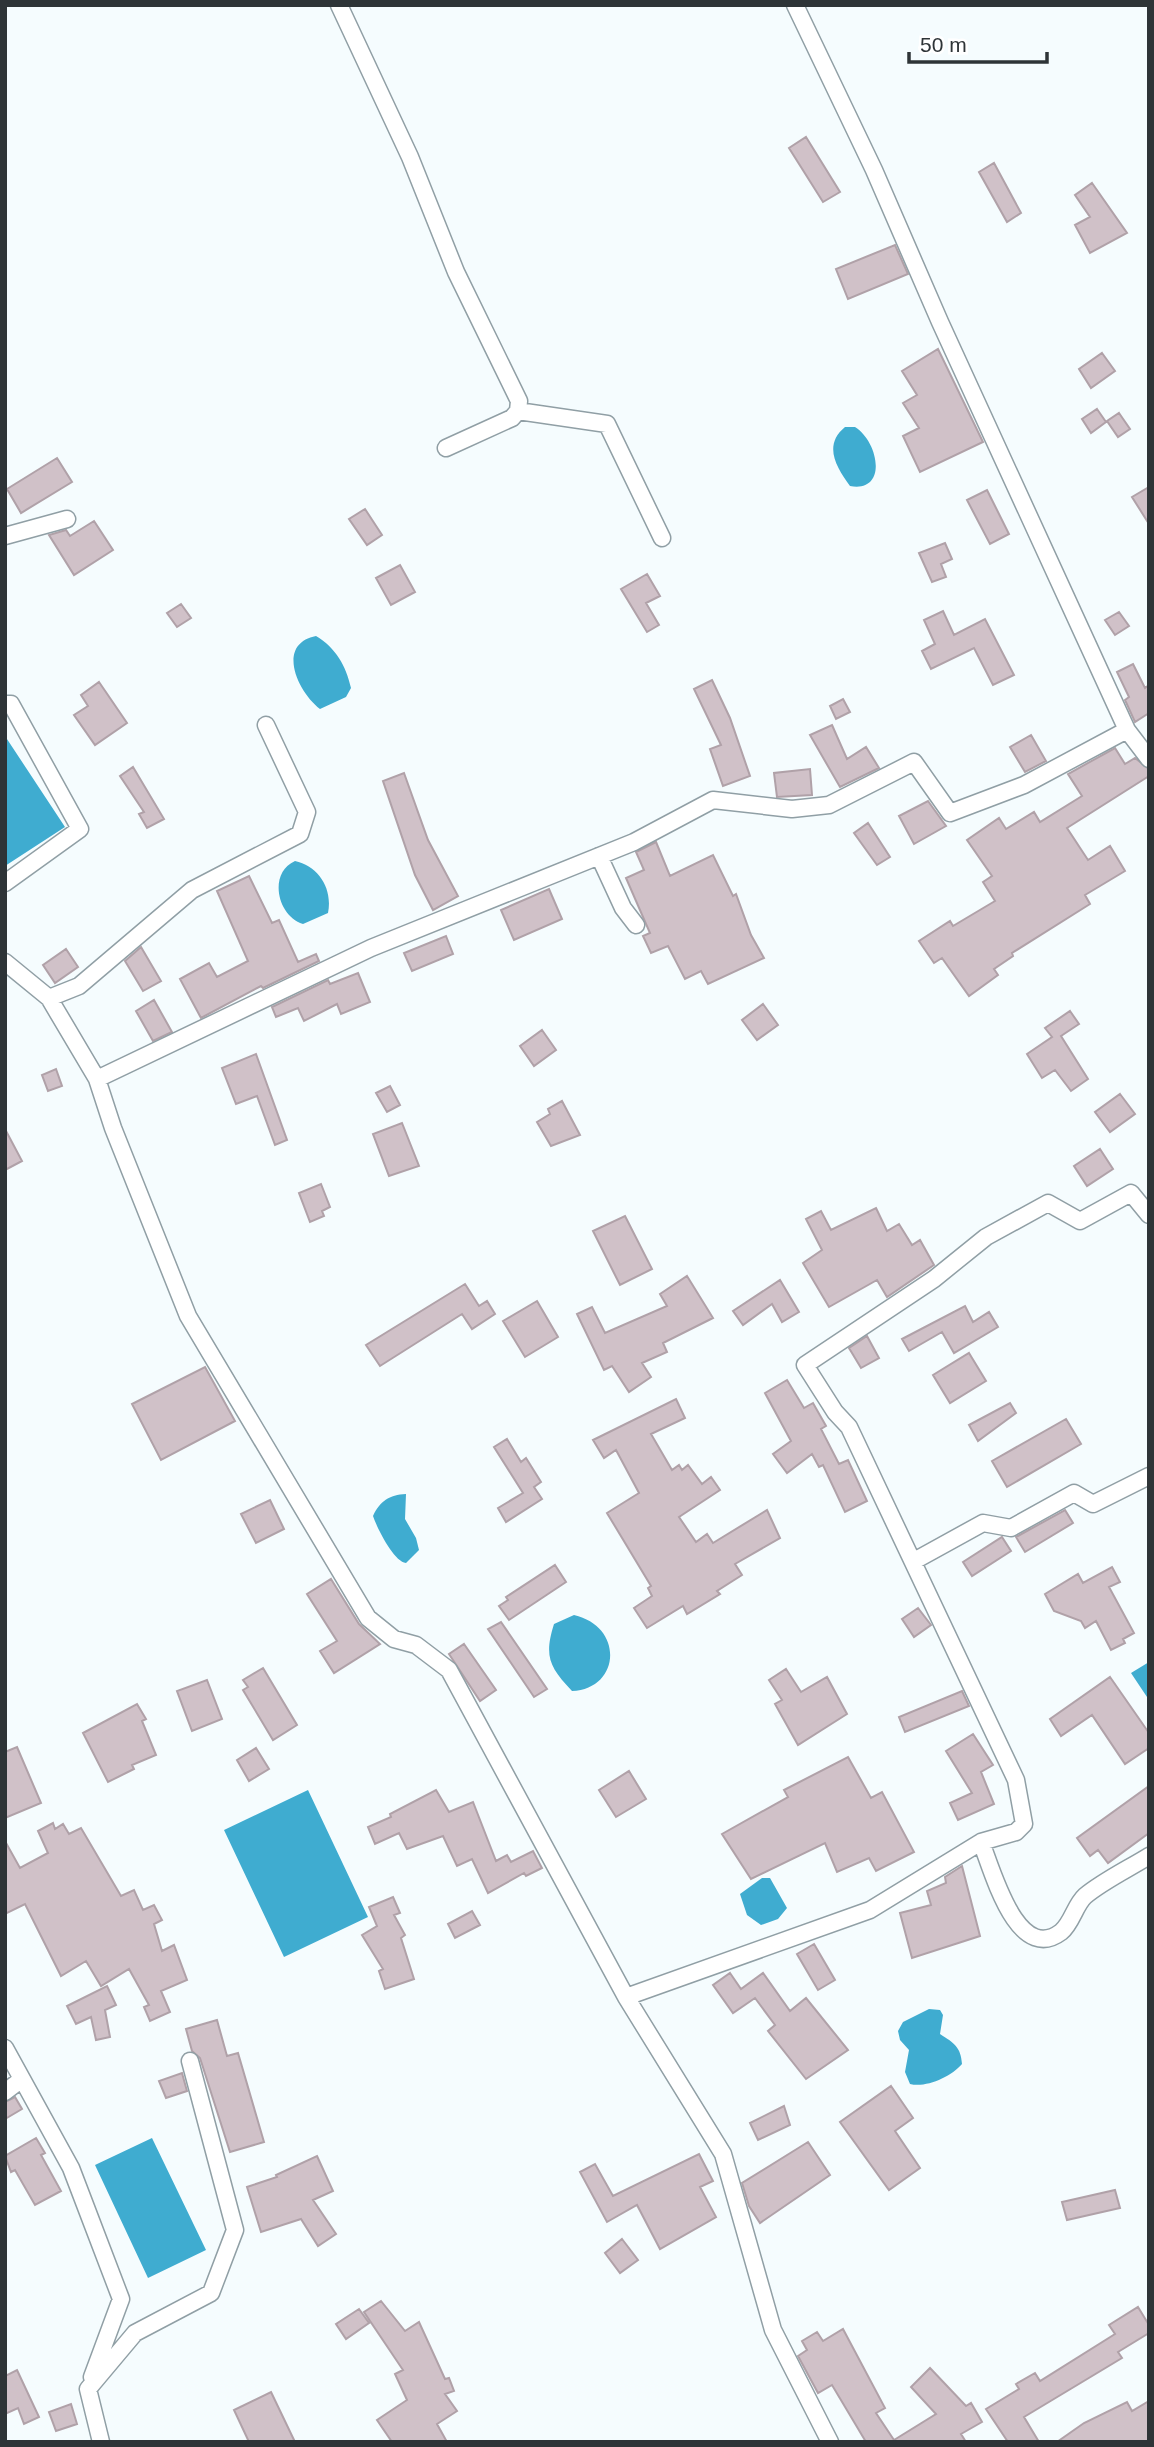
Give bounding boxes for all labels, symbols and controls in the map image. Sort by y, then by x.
scale bar [909,21,1047,65]
text: 50 m [920,33,967,56]

